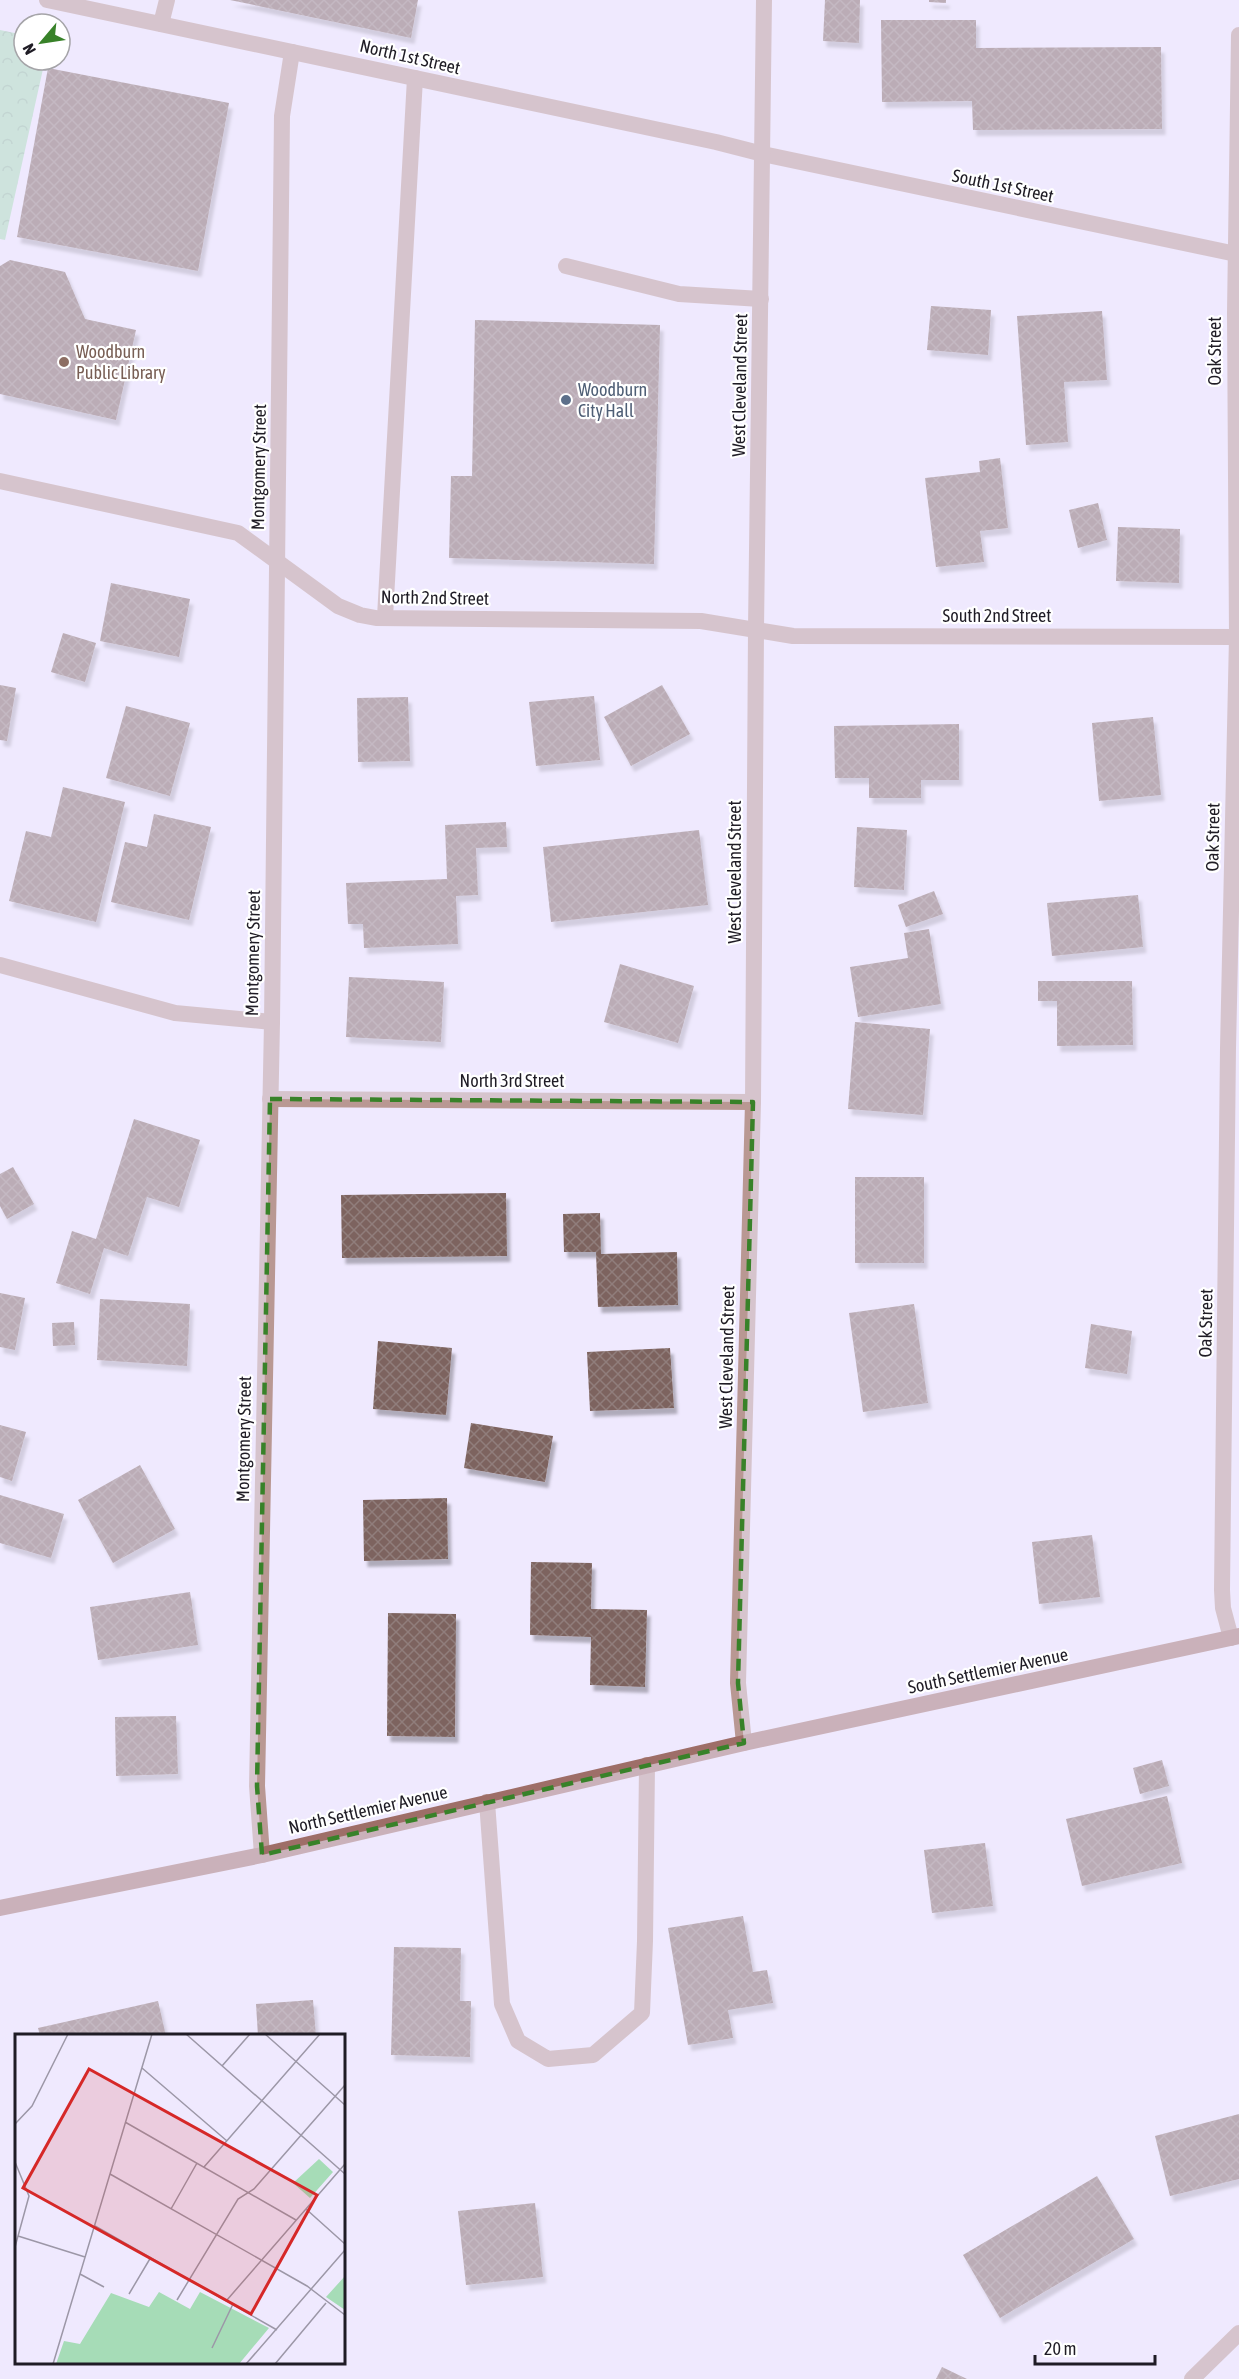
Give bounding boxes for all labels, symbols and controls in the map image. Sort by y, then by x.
north arrow [12,12,72,72]
street label: North 1st Street [358,35,462,78]
text: N [19,41,39,58]
street label: South 1st Street [951,165,1056,206]
street label: West Cleveland Street [728,313,751,457]
street label: Oak Street [1204,317,1225,385]
place label: Woodburn Public Library [76,341,166,383]
marker: Woodburn Public Library [57,355,71,369]
place label: Woodburn City Hall [578,379,647,421]
marker: Woodburn City Hall [559,393,573,407]
street label: Montgomery Street [247,404,270,530]
street label: North 2nd Street [381,586,489,609]
street label: South 2nd Street [943,605,1051,626]
street label: West Cleveland Street [724,800,745,944]
street label: Oak Street [1201,802,1224,872]
street label: Montgomery Street [241,890,264,1016]
street label: North 3rd Street [460,1070,564,1091]
street label: West Cleveland Street [715,1285,738,1429]
street label: Oak Street [1194,1288,1217,1358]
street label: Montgomery Street [232,1376,255,1502]
street label: South Settlemier Avenue [906,1643,1070,1698]
street label: North Settlemier Avenue [286,1781,449,1838]
inset map [15,2034,345,2364]
scale bar [1035,2328,1155,2366]
text: 20 m [1044,2338,1076,2359]

